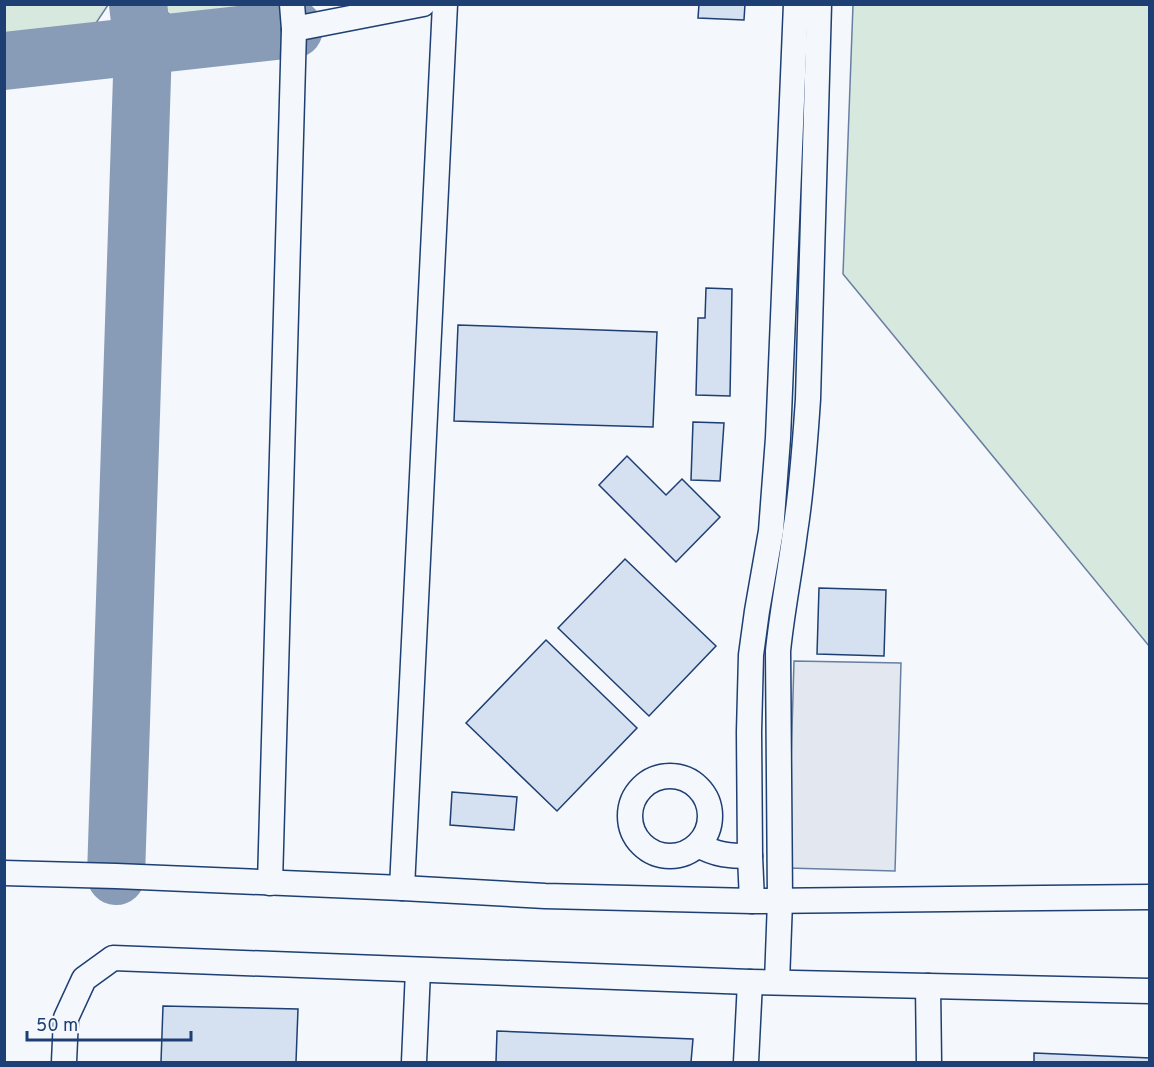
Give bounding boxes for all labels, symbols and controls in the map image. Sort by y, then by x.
scale bar [27,1004,190,1042]
text: 50 m [36,1015,78,1038]

